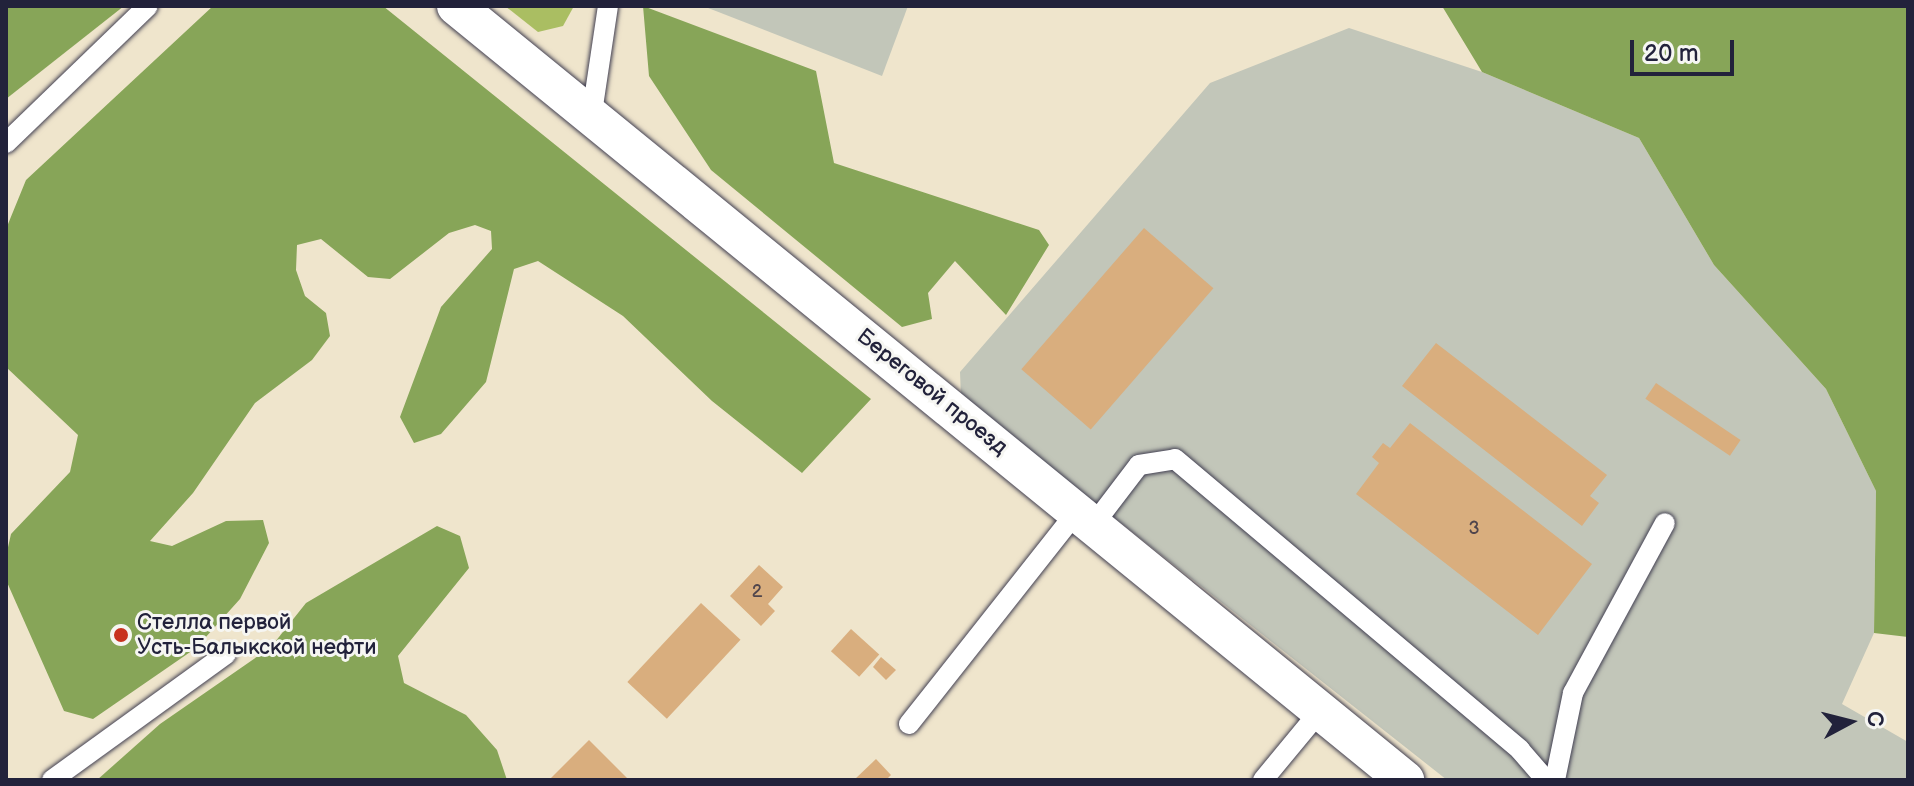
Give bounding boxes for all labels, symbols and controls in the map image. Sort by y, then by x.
scale bar [1634,24,1738,74]
text: 20 m [1644,39,1699,68]
street label: Береговой проезд [851,323,1013,461]
house number: 3 [1468,518,1480,540]
house number: 2 [752,581,762,603]
place label: Стелла первой Усть-Балыкской нефти [137,609,377,660]
marker: Стелла первой Усть-Балыкской нефти [112,626,130,644]
north arrow [1810,682,1890,762]
text: С [1860,710,1889,728]

